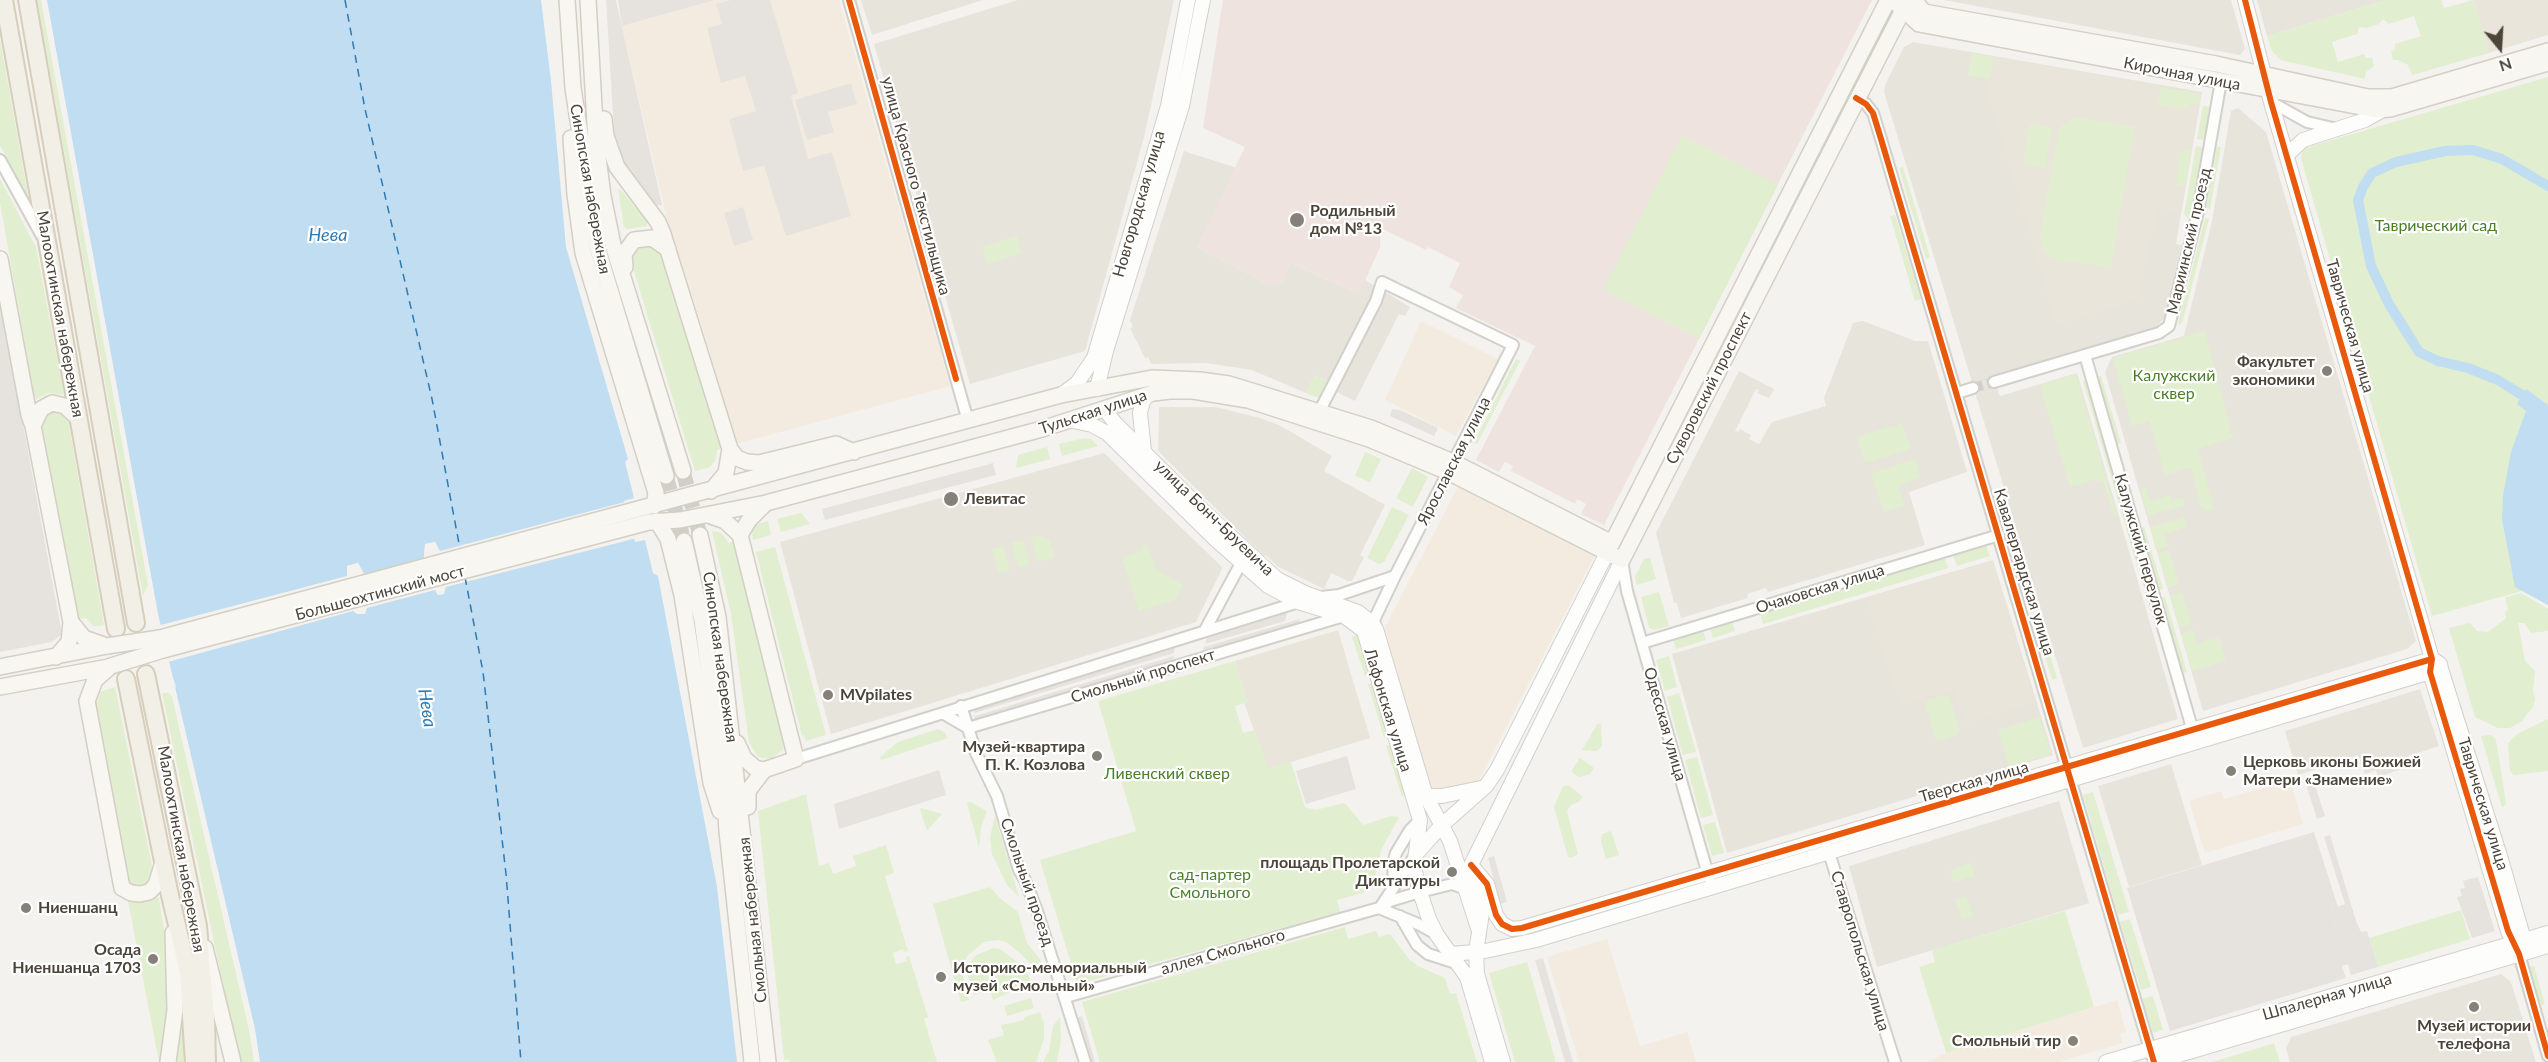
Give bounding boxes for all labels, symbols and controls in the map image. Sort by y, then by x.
north arrow [2470,18,2530,78]
street label: Кирочная улица [2122,53,2242,95]
text: N [2497,55,2515,77]
street label: улица Красного Текстильщика [878,75,954,297]
street label: Синопская набережная [566,102,614,276]
street label: Новгородская улица [1109,129,1169,279]
street label: Мариинский проезд [2163,166,2215,316]
place label: Родильный дом №13 [1310,201,1396,239]
street label: Малоохтинская набережная [32,209,88,419]
marker: Родильный дом №13 [1288,211,1306,229]
park label: Таврический сад [2375,216,2497,236]
water label: Нева [309,224,347,246]
street label: Таврическая улица [2322,257,2378,395]
street label: Суворовский проспект [1662,309,1756,467]
place label: Факультет экономики [2233,352,2315,390]
marker: Факультет экономики [2320,364,2334,378]
park label: Калужский сквер [2133,366,2215,404]
street label: Тульская улица [1037,386,1149,438]
street label: Ярославская улица [1413,394,1495,528]
street label: улица Бонч-Бруевича [1150,456,1278,580]
street label: Калужский переулок [2110,471,2172,627]
street label: Кавалергардская улица [1989,486,2059,658]
place label: Левитас [964,489,1026,509]
marker: Левитас [942,490,960,508]
street label: Очаковская улица [1753,560,1887,618]
street label: Большеохтинский мост [293,561,467,625]
street label: Синопская набережная [698,570,742,744]
street label: Смольный проспект [1068,645,1218,707]
street label: Лафонская улица [1360,646,1416,774]
street label: Одесская улица [1640,665,1690,783]
place label: MVpilates [840,685,912,705]
water label: Нева [413,687,441,729]
marker: MVpilates [821,688,835,702]
street label: Таврическая улица [2454,735,2512,873]
place label: Музей-квартира П. К. Козлова [962,737,1085,775]
street label: Малоохтинская набережная [153,744,209,954]
marker: Музей-квартира П. К. Козлова [1090,749,1104,763]
place label: Церковь иконы Божией Матери «Знамение» [2243,752,2421,790]
street label: Тверская улица [1917,757,2031,807]
park label: Ливенский сквер [1104,764,1230,784]
marker: Церковь иконы Божией Матери «Знамение» [2224,764,2238,778]
street label: Смольный проезд [996,815,1058,949]
street label: Смольная набережная [735,836,771,1004]
place label: площадь Пролетарской Диктатуры [1260,853,1440,891]
park label: сад-партер Смольного [1169,865,1251,903]
marker: площадь Пролетарской Диктатуры [1445,865,1459,879]
street label: Ставропольская улица [1826,868,1894,1034]
place label: Ниеншанц [38,898,118,918]
marker: Ниеншанц [19,901,33,915]
street label: аллея Смольного [1159,925,1287,979]
place label: Осада Ниеншанца 1703 [12,940,141,978]
marker: Осада Ниеншанца 1703 [146,952,160,966]
place label: Историко-мемориальный музей «Смольный» [953,958,1147,996]
street label: Шпалерная улица [2260,969,2394,1025]
marker: Историко-мемориальный музей «Смольный» [934,970,948,984]
marker: Музей истории телефона [2467,1000,2481,1014]
place label: Музей истории телефона [2417,1016,2531,1054]
place label: Смольный тир [1952,1031,2061,1051]
marker: Смольный тир [2066,1034,2080,1048]

